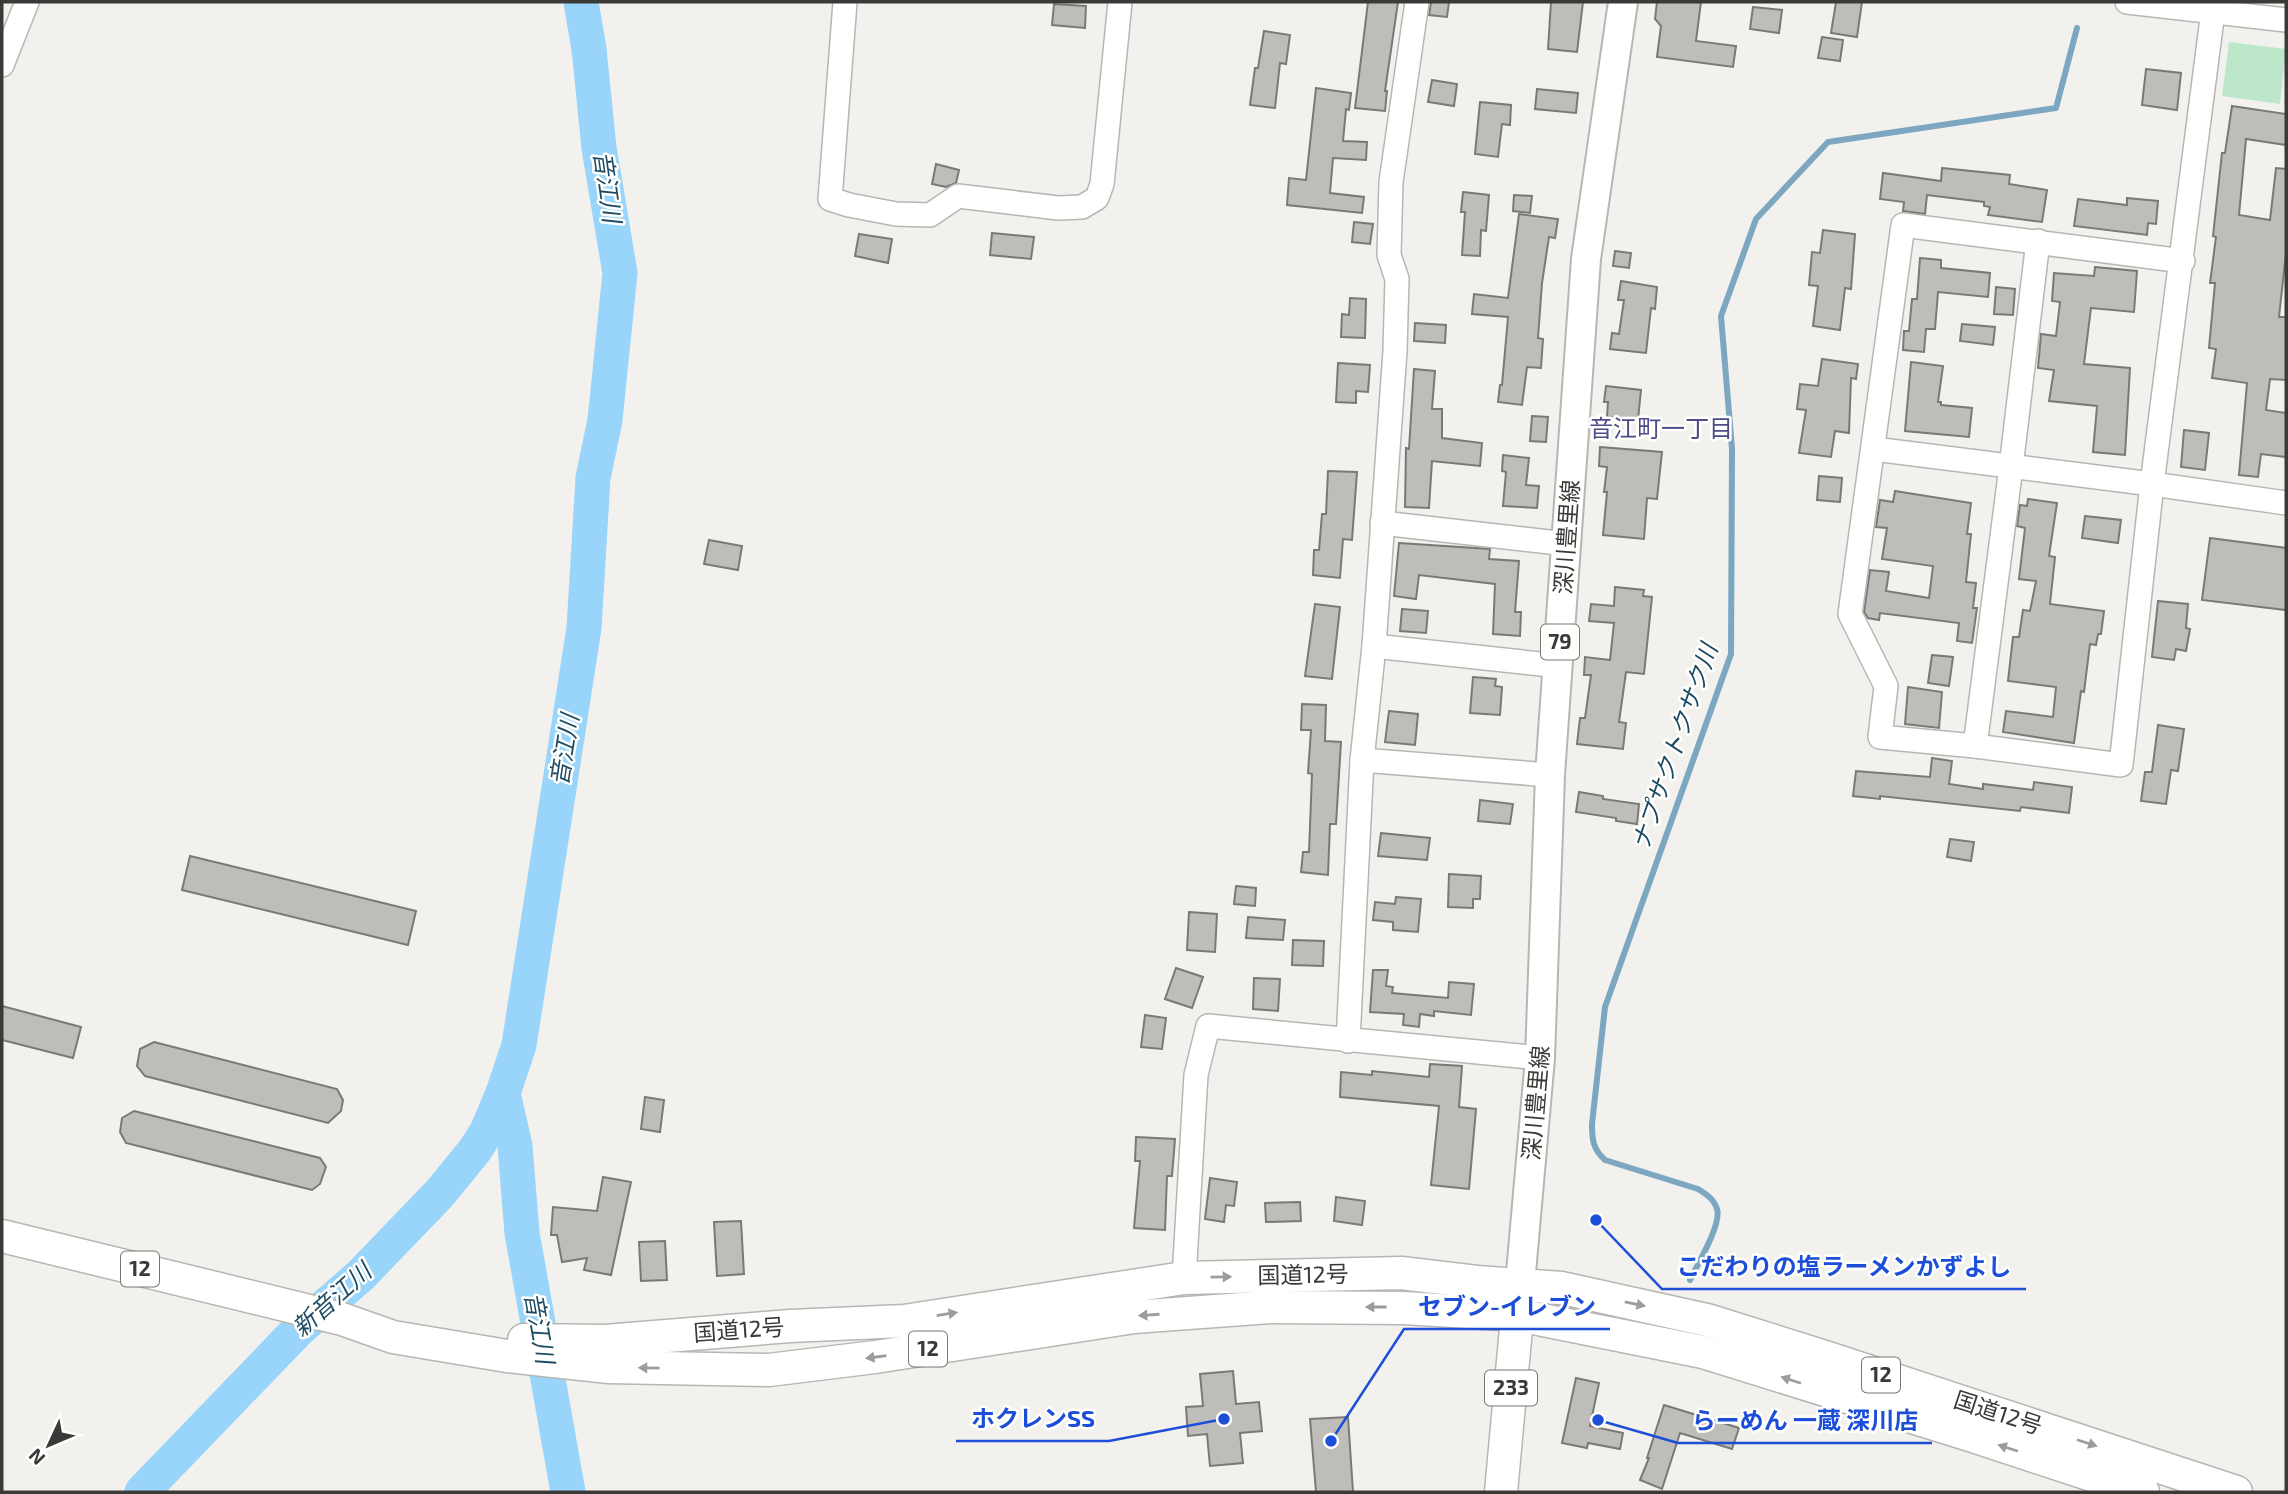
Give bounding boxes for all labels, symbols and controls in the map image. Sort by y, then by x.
water label: 音江川 [589,149,628,227]
district label: 音江町一丁目 [1589,413,1733,442]
street label: 深川豊里線 [1548,479,1584,595]
road number: 79 [1541,624,1579,660]
water label: ナプサクトクサク川 [1625,637,1723,853]
water label: 音江川 [544,709,584,788]
street label: 深川豊里線 [1516,1044,1554,1161]
callout: こだわりの塩ラーメンかずよし [1662,1244,2026,1289]
text: こだわりの塩ラーメンかずよし [1676,1251,2012,1280]
road number: 12 [121,1252,159,1286]
water label: 新音江川 [286,1254,379,1342]
street label: 国道12号 [1257,1259,1349,1289]
one-way arrow [1210,1271,1232,1283]
callout: セブン-イレブン [1404,1284,1610,1329]
water label: 音江川 [520,1290,562,1369]
text: セブン-イレブン [1418,1291,1596,1320]
one-way arrow [1624,1299,1646,1310]
one-way arrow [1365,1302,1387,1313]
one-way arrow [936,1308,958,1319]
one-way arrow [1138,1310,1160,1321]
street label: 国道12号 [693,1312,785,1346]
road number: 12 [909,1332,947,1366]
one-way arrow [865,1351,887,1362]
road number: 12 [1862,1358,1900,1392]
one-way arrow [638,1362,660,1374]
road number: 233 [1485,1370,1537,1406]
one-way arrow [1780,1375,1801,1385]
street label: 国道12号 [1951,1385,2046,1439]
callout: ホクレンSS [956,1396,1109,1441]
callout: らーめん 一蔵 深川店 [1678,1398,1932,1443]
text: ホクレンSS [971,1403,1095,1432]
text: らーめん 一蔵 深川店 [1692,1405,1918,1434]
north arrow [14,1410,84,1480]
one-way arrow [2076,1438,2097,1449]
one-way arrow [1998,1442,2019,1452]
text: N [23,1444,49,1470]

